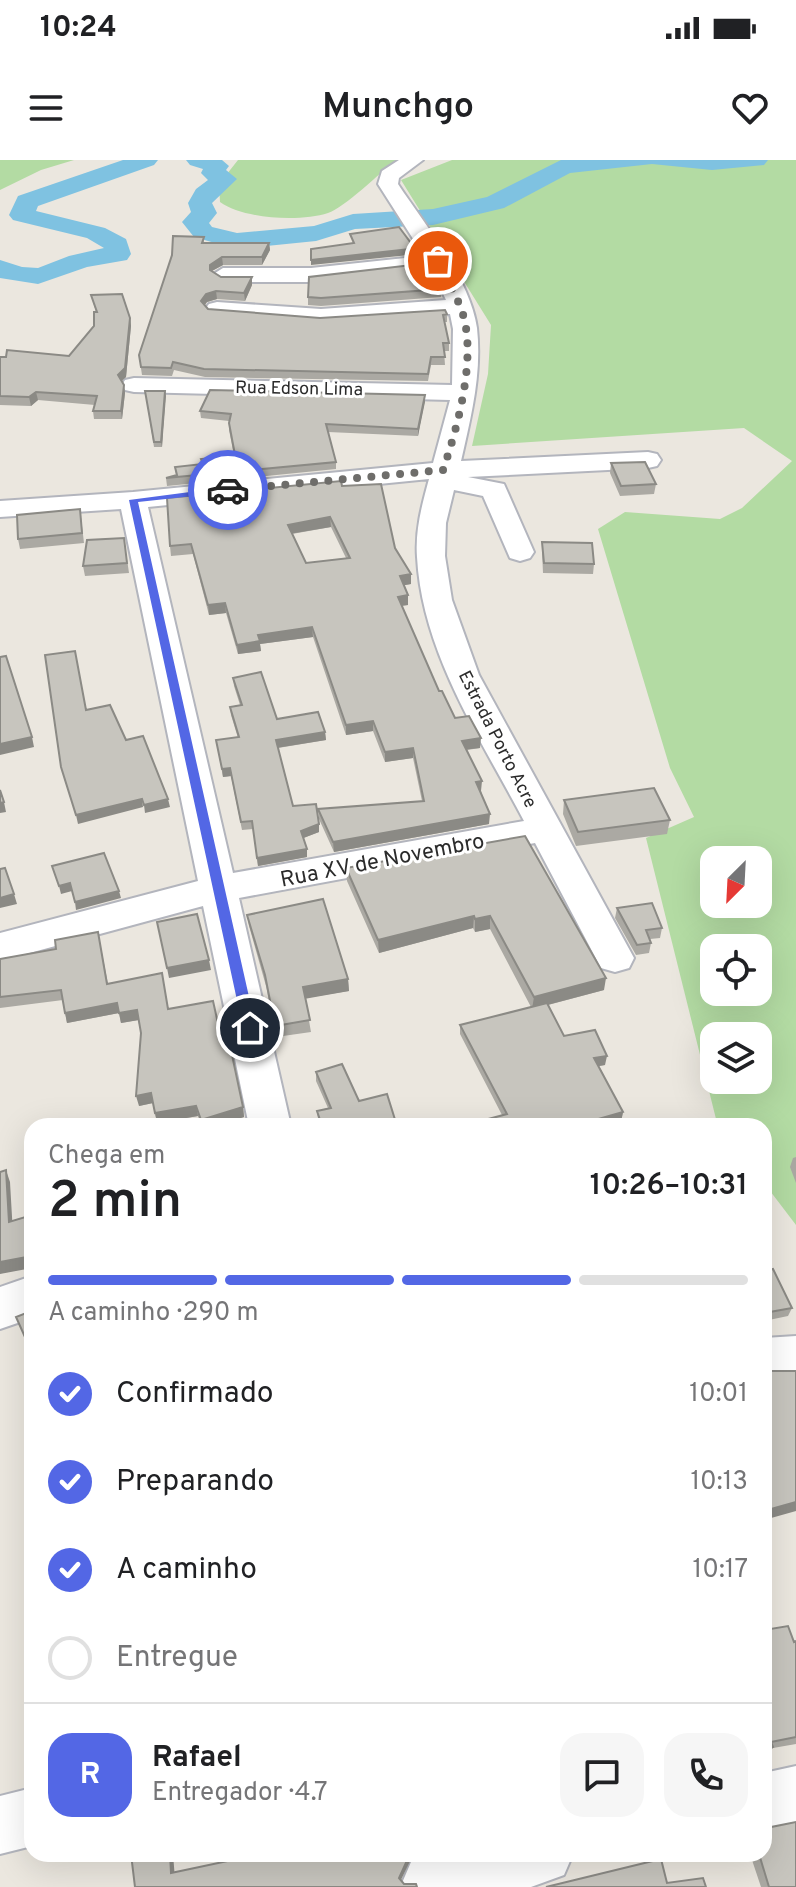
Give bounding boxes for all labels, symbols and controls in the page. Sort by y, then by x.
text: 10:24 [40,10,117,47]
text: Munchgo [322,85,474,131]
icon: menu [24,86,68,130]
icon: heart [728,86,772,130]
pin [404,227,472,295]
icon: bag [416,239,460,283]
street label: Rua Edson Lima [235,377,363,402]
courier [188,450,268,530]
icon: car [206,468,250,512]
street label: Estrada Porto Acre [452,667,541,812]
street label: Rua XV de Novembro [278,828,487,894]
north arrow [700,846,772,918]
map controls [700,846,772,1094]
button: locate [700,934,772,1006]
pin [216,994,284,1062]
icon: home [228,1006,272,1050]
button: layers [700,1022,772,1094]
text: Chega em [48,1140,165,1173]
text: 10:26–10:31 [590,1168,748,1205]
text: 2 min [48,1170,182,1236]
text: A caminho · 290 m [48,1297,259,1330]
icon: check [48,1372,92,1416]
text: Confirmado [116,1376,274,1413]
text: 10:01 [689,1378,748,1411]
icon: check [48,1460,92,1504]
text: Preparando [116,1464,274,1501]
text: 10:13 [690,1466,748,1499]
icon: check [48,1548,92,1592]
text: A caminho [116,1552,257,1589]
text: 10:17 [693,1554,748,1587]
text: Entregue [116,1640,238,1677]
button: chat [560,1733,644,1817]
button: phone [664,1733,748,1817]
text: Rafael [152,1740,242,1777]
text: R [80,1757,100,1794]
text: Entregador · 4.7 [152,1777,328,1810]

